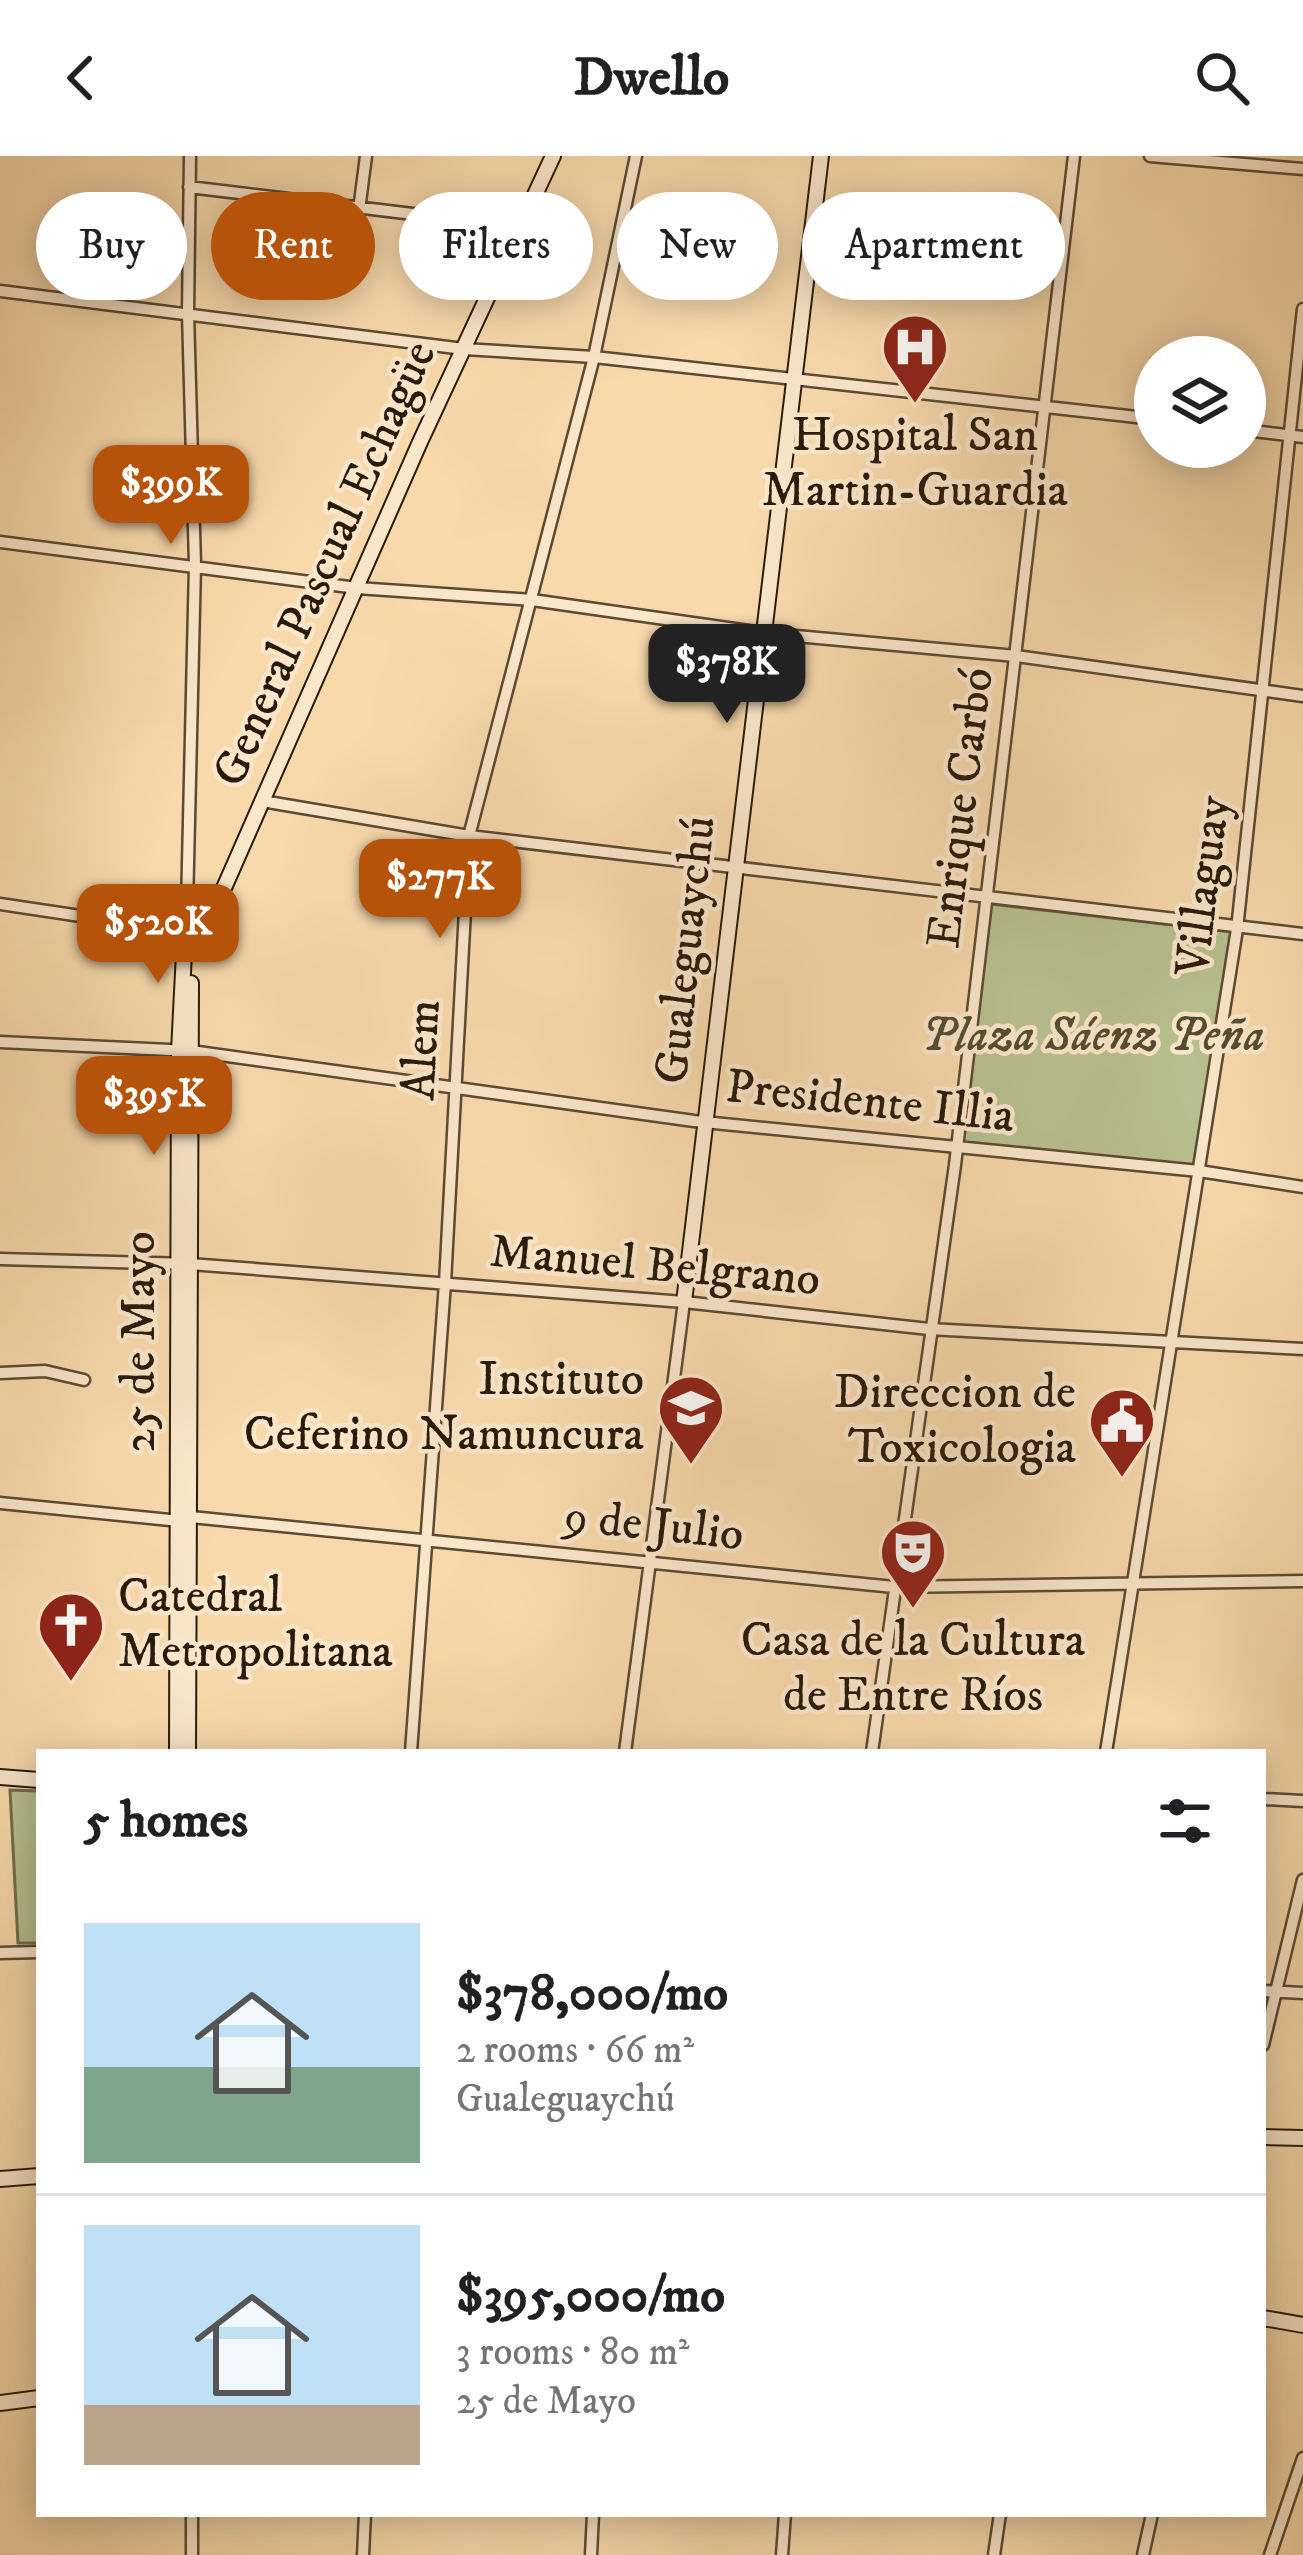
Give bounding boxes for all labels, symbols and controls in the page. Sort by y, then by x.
icon: back [48,45,114,111]
text: Dwello [574,45,729,112]
icon: search [1189,45,1255,111]
chip: Buy [36,192,187,300]
chip: Rent [211,192,375,300]
chip: Filters [399,192,593,300]
chip: New [617,192,778,300]
chip: Apartment [802,192,1065,300]
hospital icon: Hospital San Martin-Guardia [880,312,950,406]
street label: General Pascual Echagüe [200,332,450,796]
map controls [1134,336,1266,468]
button: layers [1134,336,1266,468]
place label: Hospital San Martin-Guardia [762,406,1069,521]
pin: $399K [87,445,255,547]
text: $399K [120,459,222,508]
pin: $378K [643,624,811,726]
text: $378K [675,638,779,687]
street label: Enrique Carbó [914,664,1008,952]
street label: Villaguay [1163,792,1245,981]
street label: Gualeguaychú [642,813,730,1087]
pin: $277K [356,839,524,941]
text: $277K [386,853,494,902]
pin: $520K [74,884,242,986]
text: $520K [104,898,212,947]
street label: Alem [389,998,455,1102]
park label: Plaza Sáenz Peña [921,1006,1265,1066]
pin: $395K [70,1056,238,1158]
street label: Presidente Illia [723,1057,1018,1147]
text: $395K [103,1070,205,1119]
street label: Manuel Belgrano [487,1222,823,1310]
street label: 25 de Mayo [110,1231,170,1453]
place label: Instituto Ceferino Namuncura [244,1350,645,1465]
place label: Direccion de Toxicologia [834,1363,1077,1478]
school or university icon: Instituto Ceferino Namuncura [656,1373,726,1467]
public building icon: Direccion de Toxicologia [1087,1386,1157,1480]
street label: 9 de Julio [559,1487,747,1565]
theatre icon: Casa de la Cultura de Entre Ríos [878,1517,948,1611]
place label: Catedral Metropolitana [118,1567,393,1682]
church icon: Catedral Metropolitana [36,1590,106,1684]
place label: Casa de la Cultura de Entre Ríos [741,1611,1086,1726]
icon: filters [1152,1788,1218,1854]
text: 5 homes [84,1789,248,1853]
text: $378,000/mo [456,1962,728,2026]
icon: home [180,1971,324,2115]
text: 2 rooms · 66 m² [456,2026,694,2075]
text: Gualeguaychú [456,2075,675,2124]
text: $395,000/mo [456,2264,725,2328]
icon: home [180,2273,324,2417]
text: 3 rooms · 80 m² [456,2328,689,2377]
text: 25 de Mayo [456,2377,636,2426]

